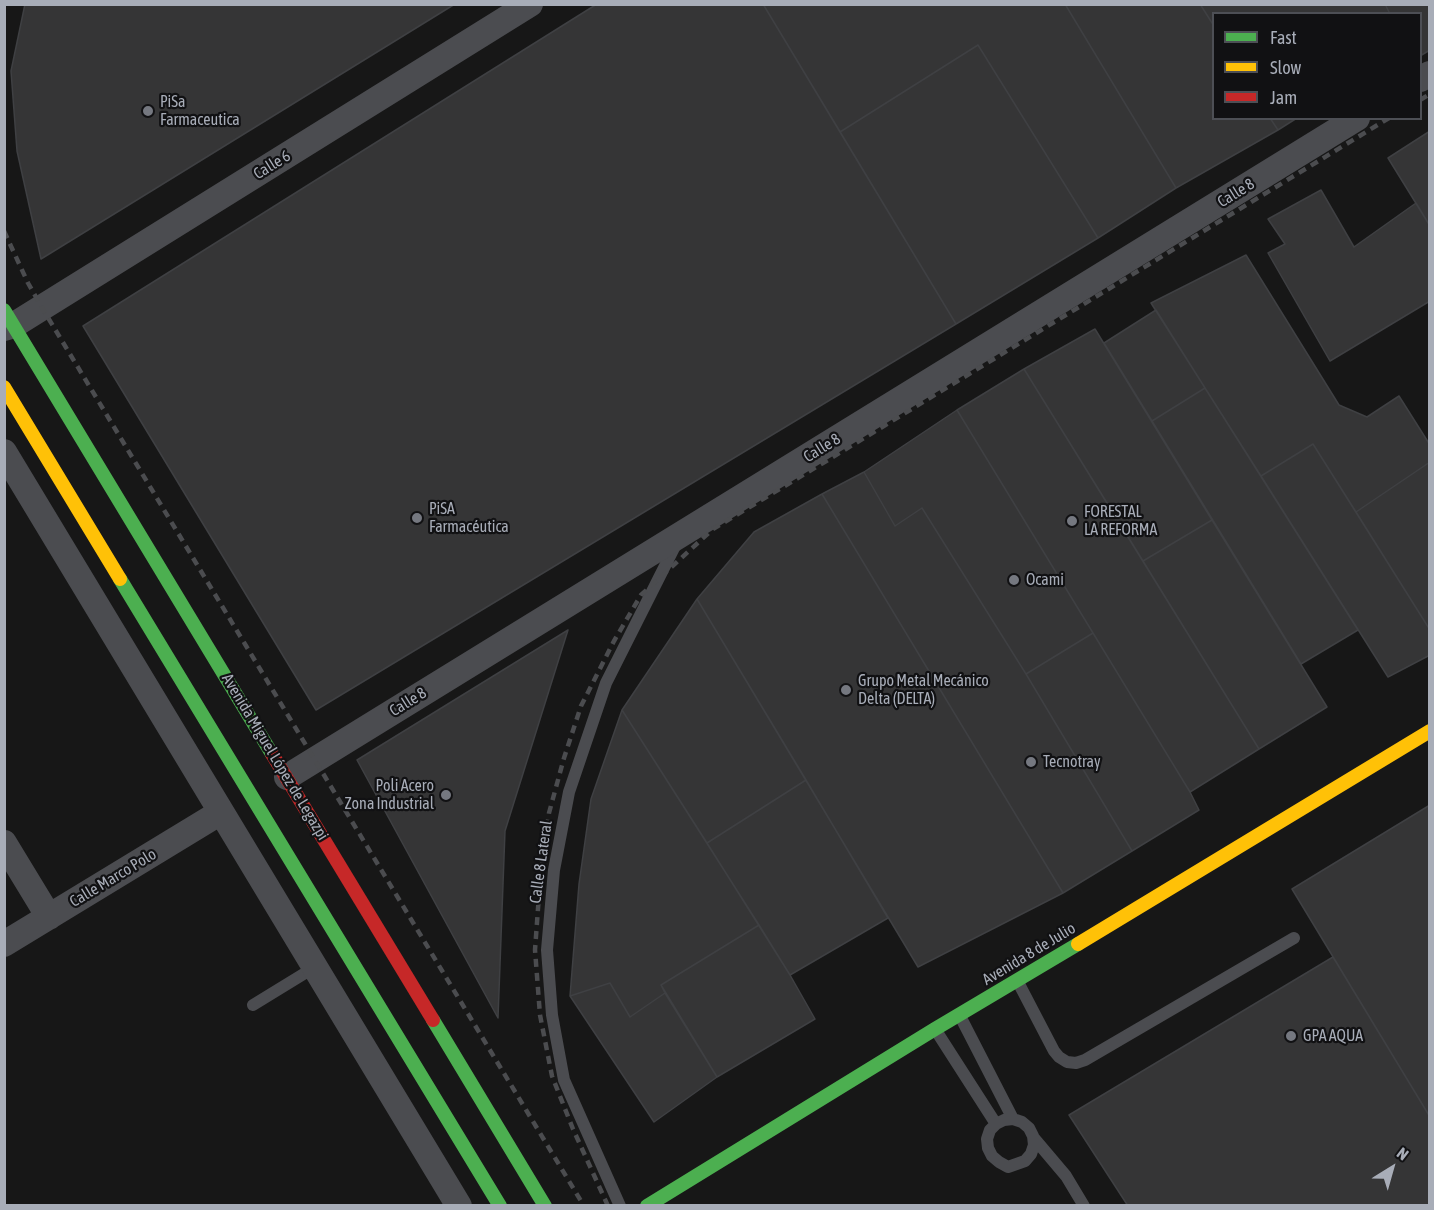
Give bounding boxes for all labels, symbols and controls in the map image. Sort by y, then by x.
legend [1212,12,1422,120]
text: Fast [1270,27,1297,48]
text: Slow [1270,57,1301,78]
text: Jam [1270,87,1297,108]
place label: PiSa Farmaceutica [160,92,240,130]
marker: PiSa Farmaceutica [141,104,155,118]
street label: Calle 6 [250,146,294,184]
street label: Calle 8 [1214,174,1258,212]
street label: Calle 8 [800,429,844,467]
place label: PiSA Farmacéutica [429,499,509,537]
place label: FORESTAL LA REFORMA [1084,502,1157,540]
marker: PiSA Farmacéutica [410,511,424,525]
marker: FORESTAL LA REFORMA [1065,514,1079,528]
place label: Ocami [1026,570,1064,590]
marker: Ocami [1007,573,1021,587]
street label: Avenida Miguel López de Legazpi [218,670,332,844]
place label: Grupo Metal Mecánico Delta (DELTA) [858,671,989,709]
street label: Calle 8 [386,683,430,721]
marker: Grupo Metal Mecánico Delta (DELTA) [839,683,853,697]
place label: Tecnotray [1043,752,1100,772]
marker: Tecnotray [1024,755,1038,769]
place label: Poli Acero Zona Industrial [344,776,434,814]
marker: Poli Acero Zona Industrial [439,788,453,802]
street label: Calle 8 Lateral [526,819,556,905]
street label: Calle Marco Polo [66,845,160,911]
street label: Avenida 8 de Julio [979,919,1079,989]
place label: GPA AQUA [1303,1026,1363,1046]
marker: GPA AQUA [1284,1029,1298,1043]
north arrow [1362,1138,1422,1198]
text: N [1394,1144,1412,1164]

